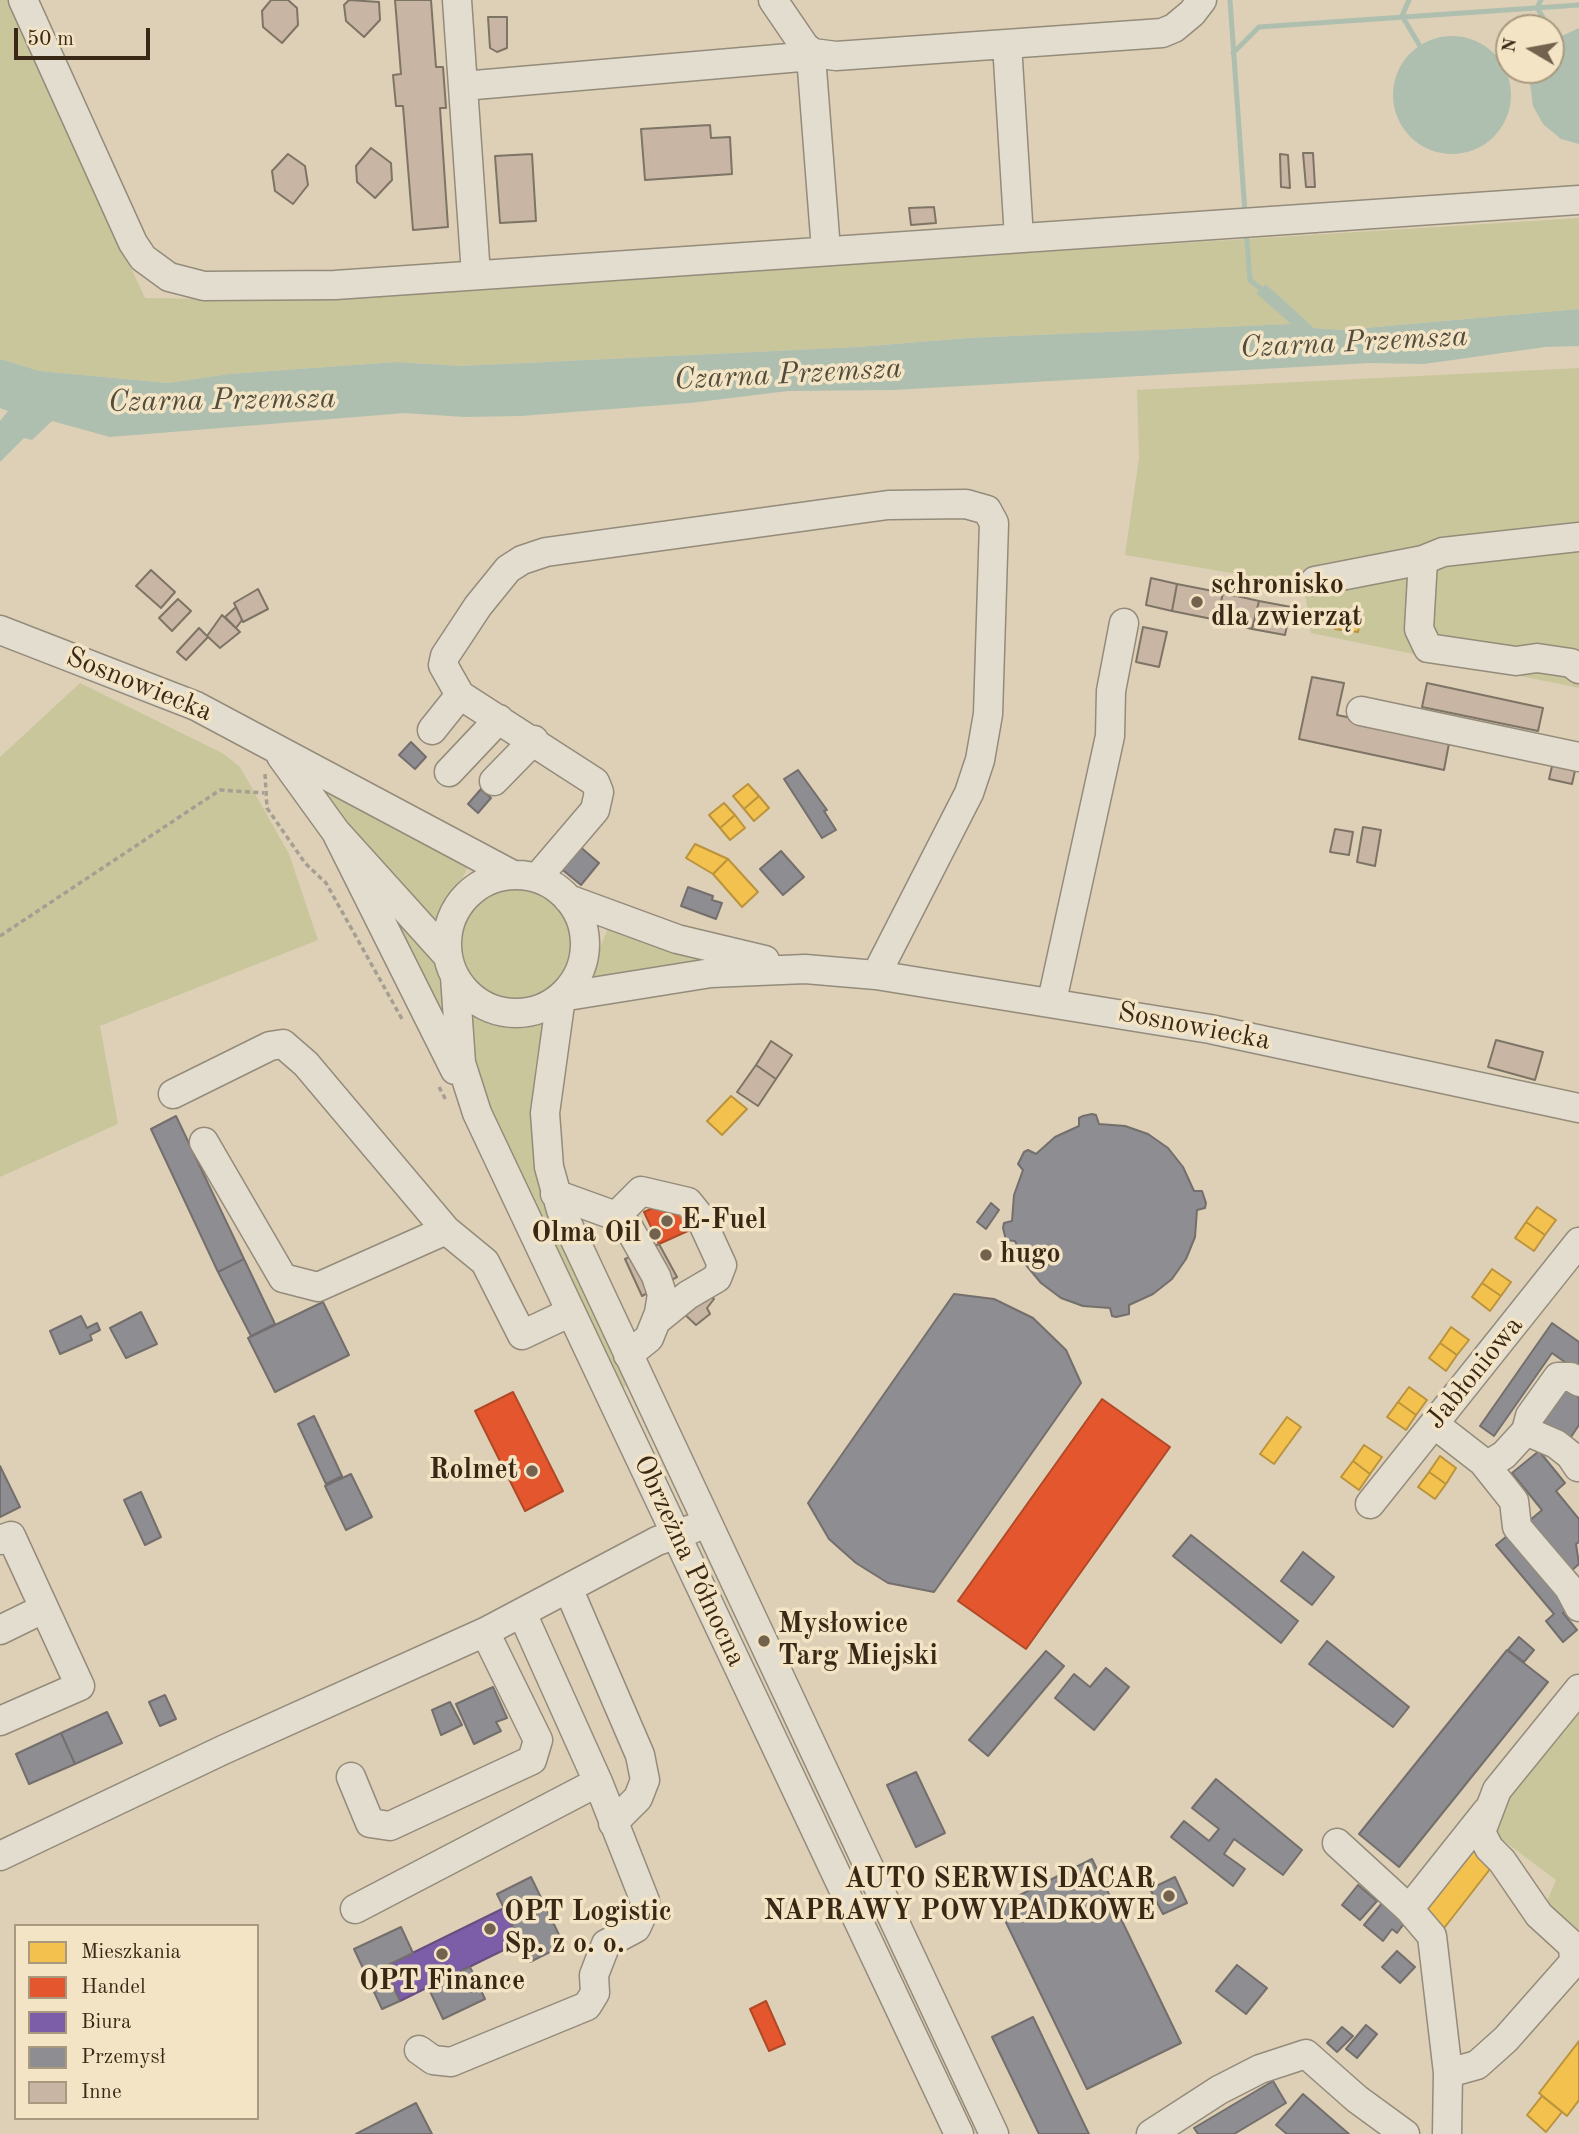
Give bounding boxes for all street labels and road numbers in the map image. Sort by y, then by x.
street label: Sosnowiecka [61,640,217,730]
street label: Sosnowiecka [1115,996,1273,1058]
street label: Jabłoniowa [1419,1310,1531,1436]
street label: Obrzeżna Północna [625,1450,753,1672]

